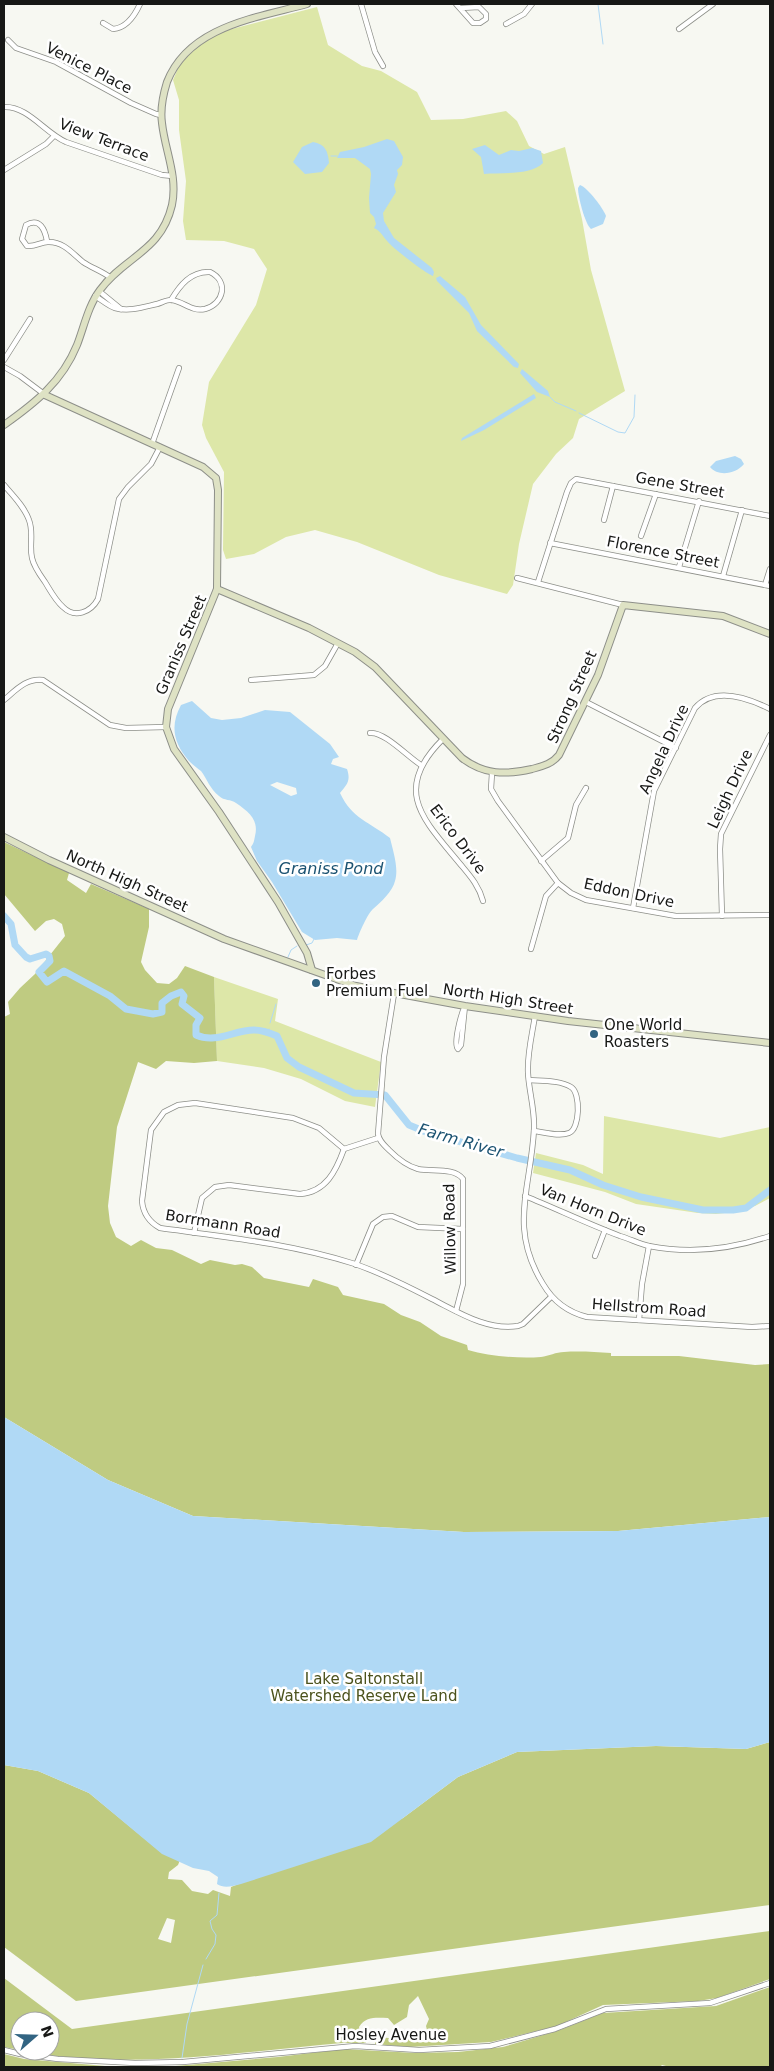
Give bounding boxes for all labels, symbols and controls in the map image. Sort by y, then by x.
street label: Venice Place [43,39,135,97]
street label: View Terrace [56,115,152,165]
street label: Gene Street [634,468,726,502]
street label: Florence Street [605,532,721,572]
street label: Graniss Street [152,592,210,698]
street label: Strong Street [543,648,601,746]
street label: Angela Drive [635,701,693,797]
street label: Leigh Drive [704,747,756,831]
street label: Erico Drive [426,801,490,877]
street label: North High Street [63,846,191,916]
water label: Graniss Pond [279,859,384,878]
street label: Eddon Drive [582,875,676,911]
place label: Forbes Premium Fuel [326,965,428,1000]
marker: Forbes Premium Fuel [310,977,322,989]
street label: North High Street [442,980,574,1018]
place label: One World Roasters [604,1016,682,1051]
marker: One World Roasters [588,1028,600,1040]
water label: Farm River [416,1119,507,1162]
street label: Van Horn Drive [537,1180,649,1240]
street label: Willow Road [440,1183,460,1275]
street label: Borrmann Road [164,1206,282,1242]
street label: Hellstrom Road [591,1295,707,1321]
park label: Lake Saltonstall Watershed Reserve Land [271,1670,457,1705]
north arrow [10,2011,60,2061]
text: N [38,2023,57,2040]
street label: Hosley Avenue [335,2026,447,2044]

